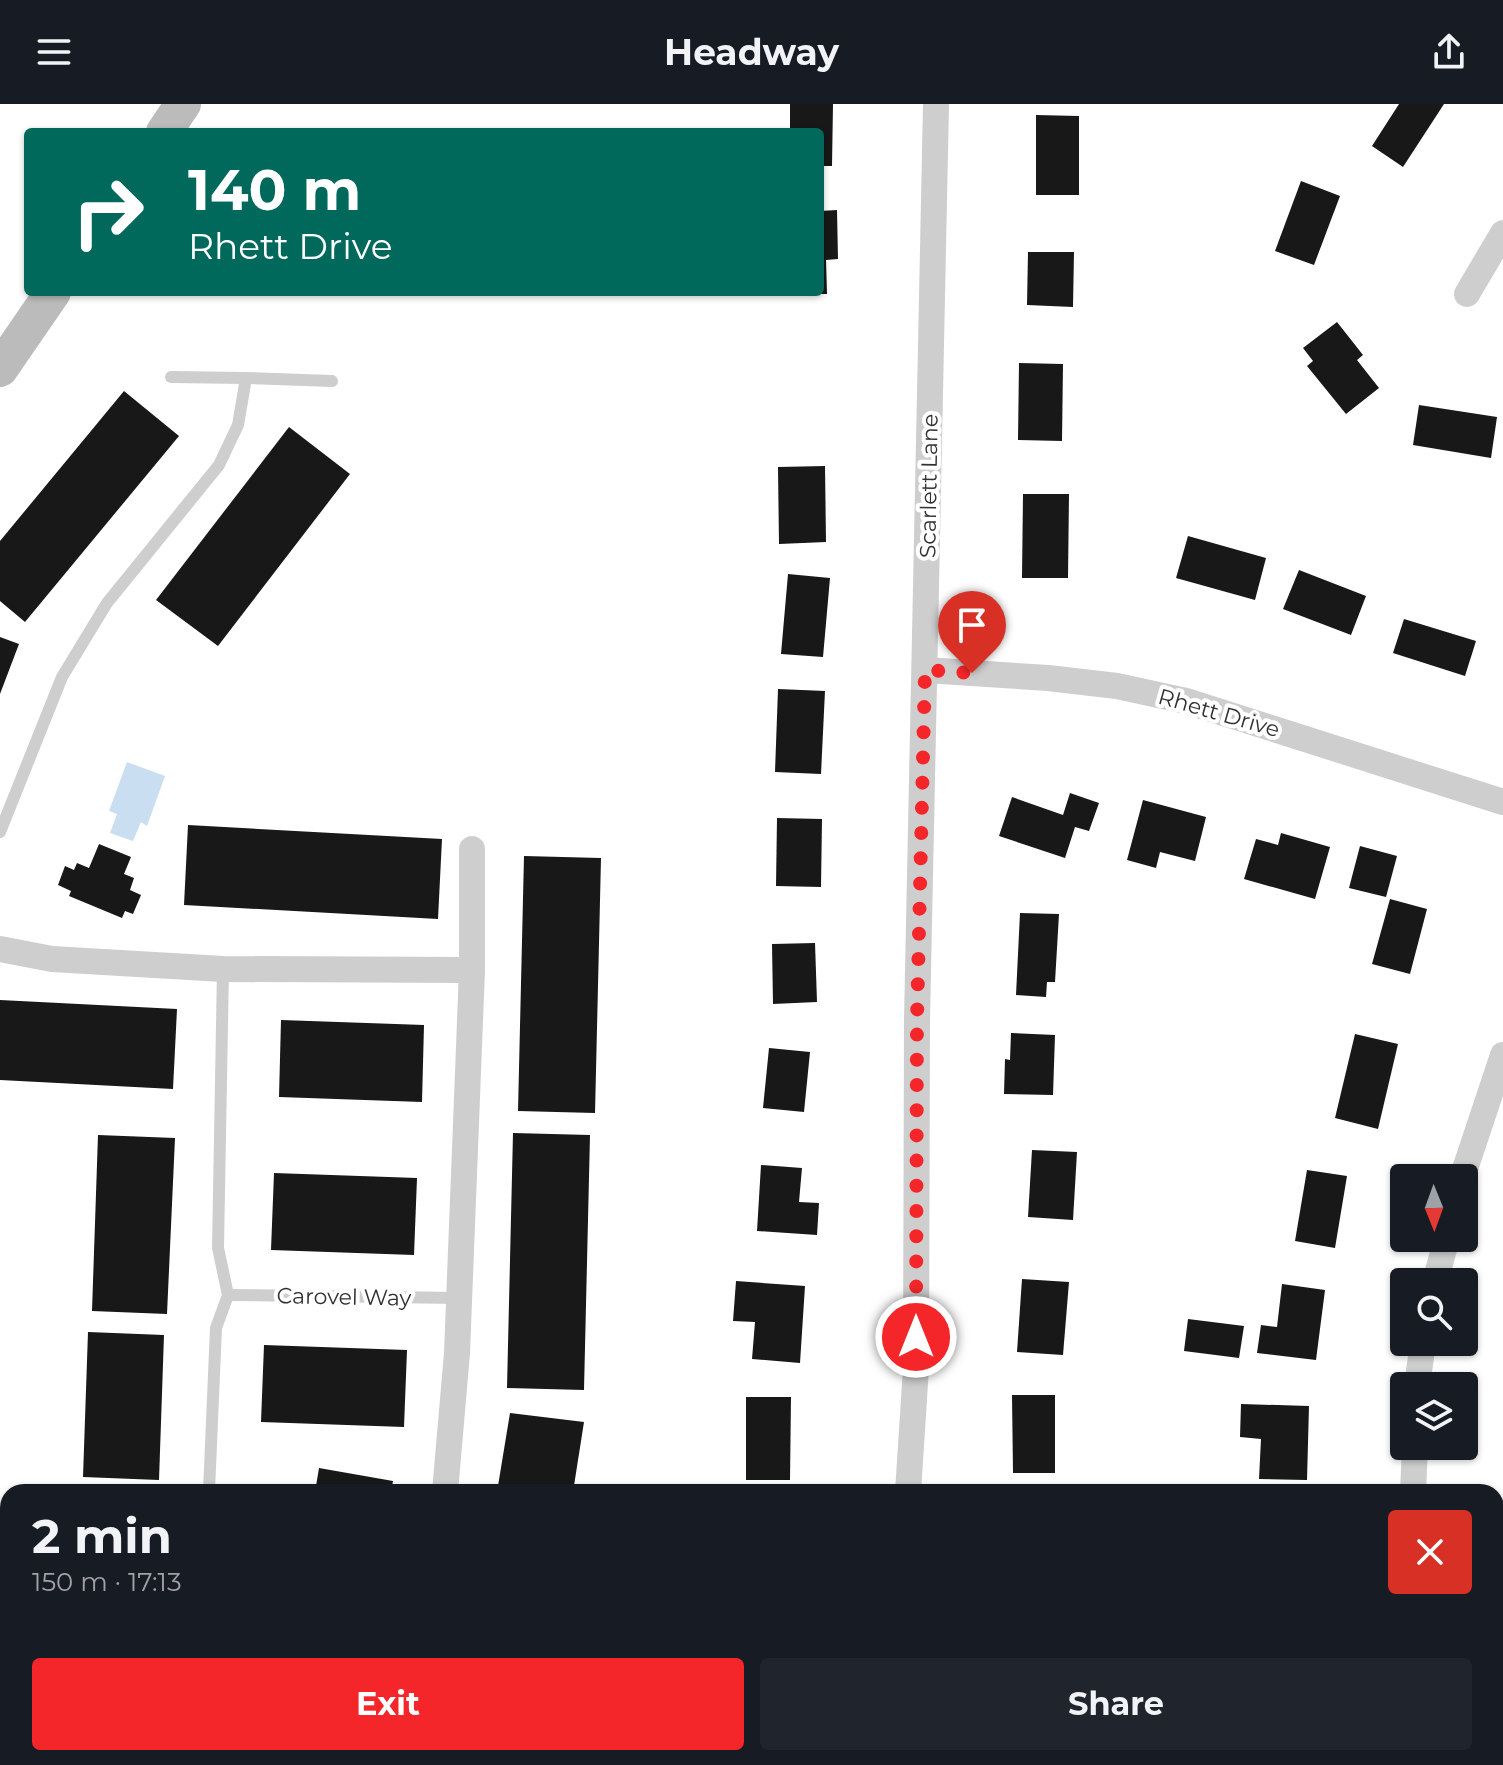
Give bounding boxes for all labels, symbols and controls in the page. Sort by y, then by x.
icon: menu [32,30,76,74]
text: Headway [664,30,839,74]
icon: share [1427,30,1471,74]
text: 140 m [188,156,361,224]
icon: right [56,160,160,264]
text: Rhett Drive [188,224,393,268]
street label: Scarlett Lane [914,414,944,558]
pin [938,591,1006,673]
icon: arrive [950,603,994,647]
street label: Rhett Drive [1155,683,1283,743]
north arrow [1390,1164,1478,1252]
map controls [1390,1164,1478,1460]
button: search [1390,1268,1478,1356]
street label: Carovel Way [276,1282,412,1312]
position arrow [874,1295,958,1379]
button: layers [1390,1372,1478,1460]
text: 2 min [32,1507,172,1565]
button: close [1388,1510,1472,1594]
text: 150 m · 17:13 [32,1566,182,1598]
button: Exit [32,1658,744,1750]
button: Share [760,1658,1472,1750]

